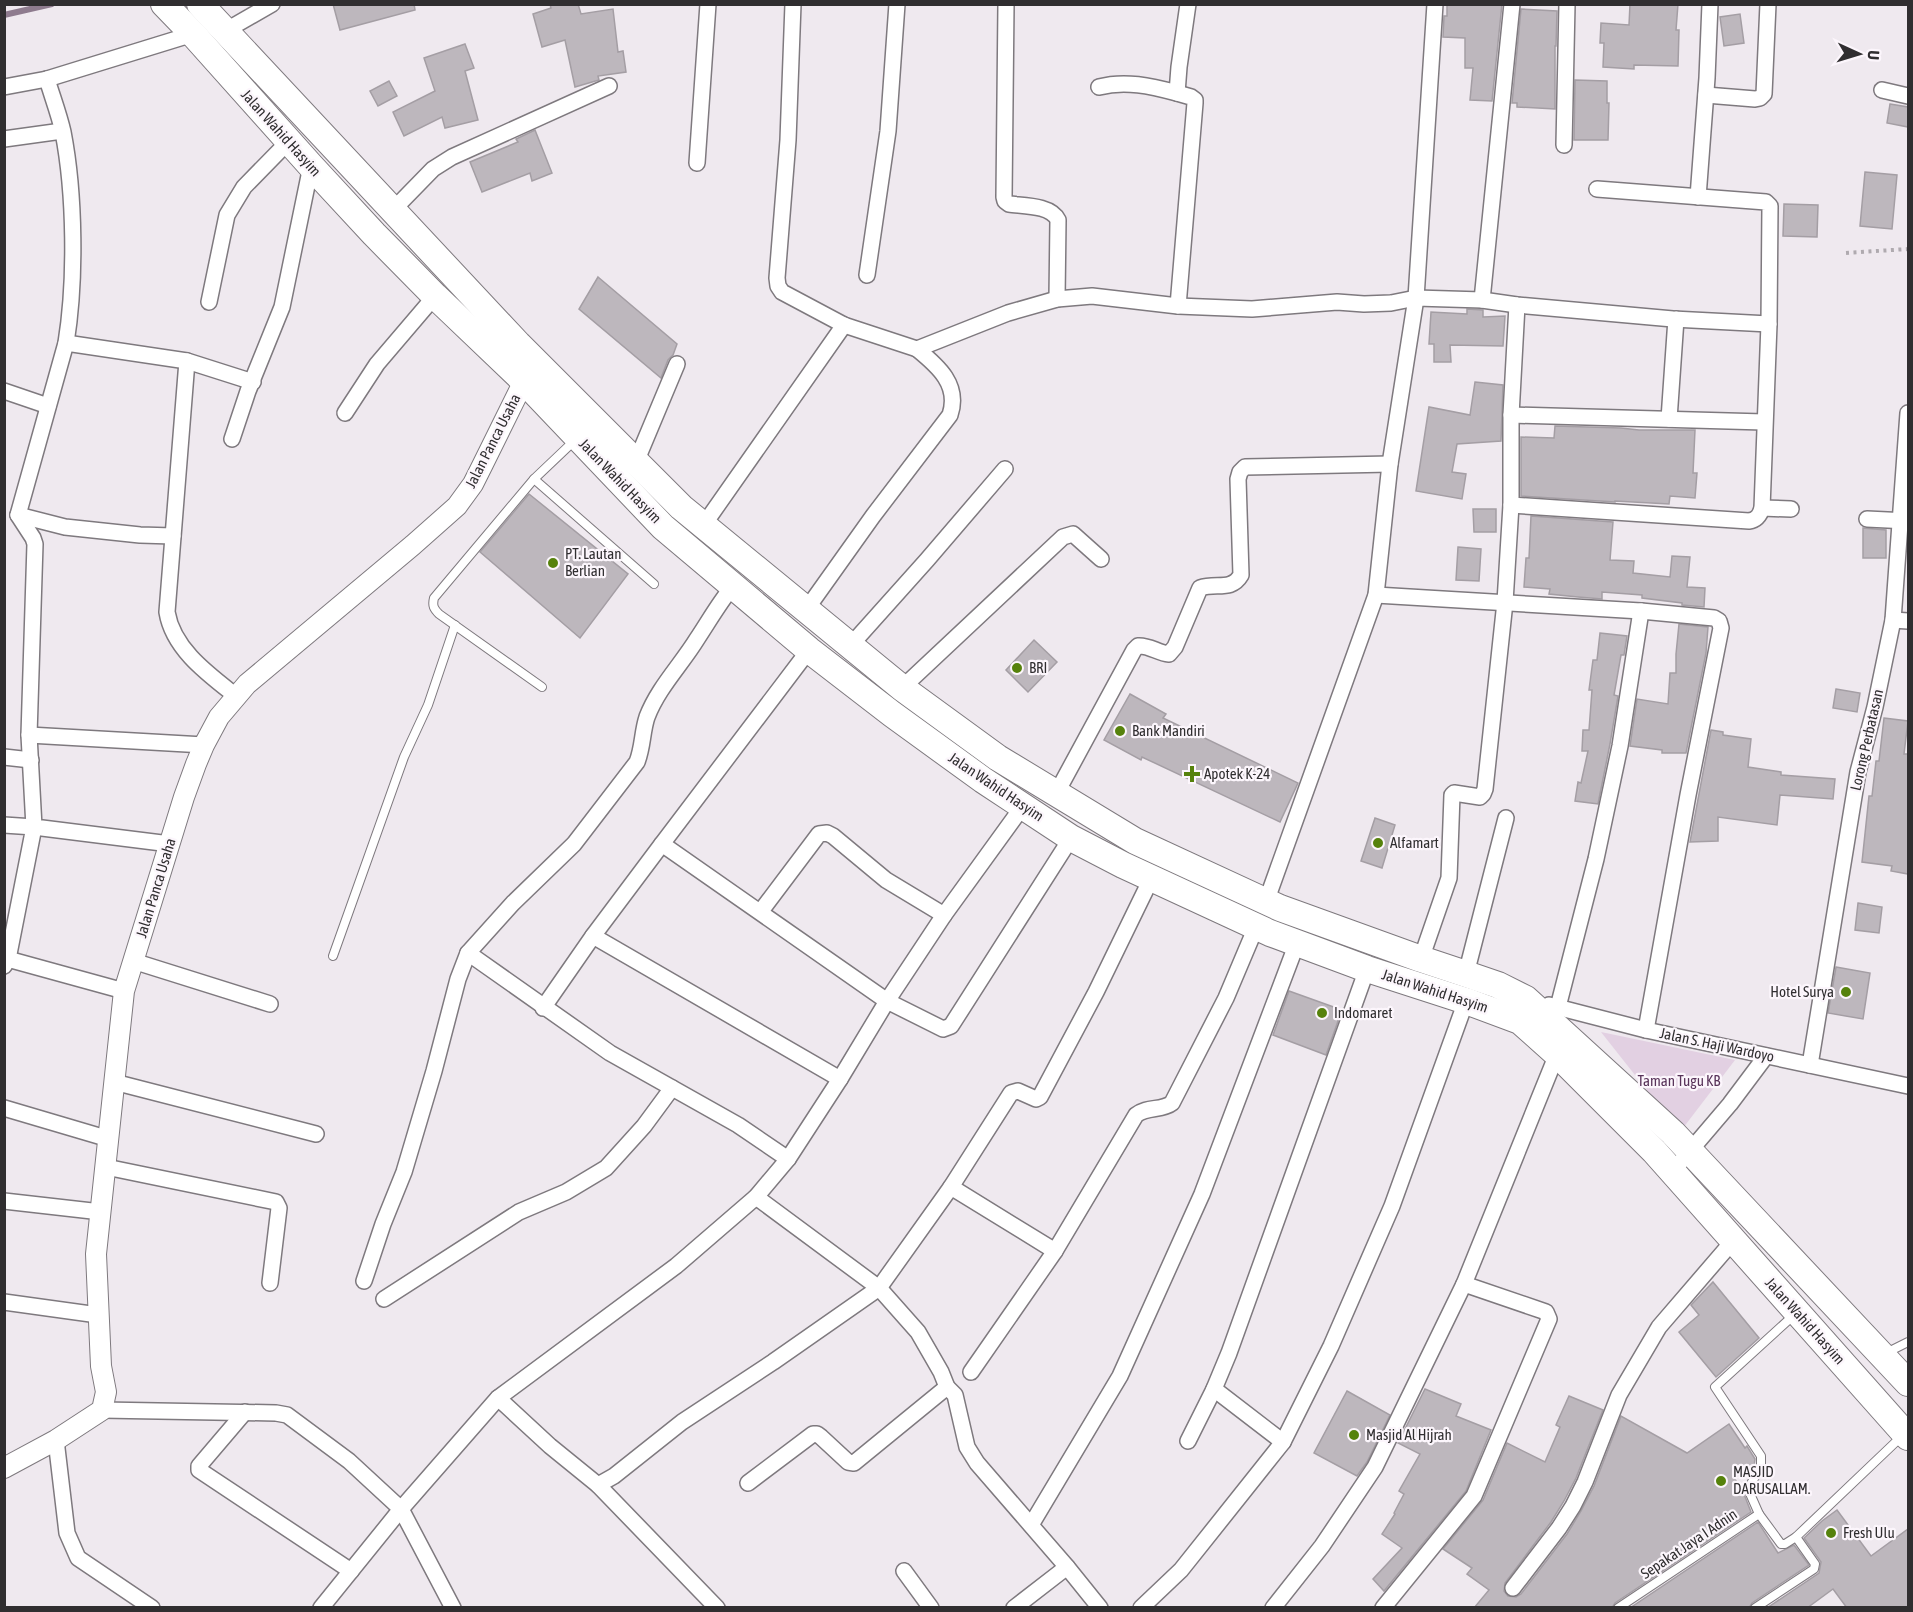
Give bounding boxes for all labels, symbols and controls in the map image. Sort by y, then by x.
north arrow [1829,24,1889,84]
text: U [1865,50,1883,60]
street label: Jalan Wahid Hasyim [238,86,325,180]
street label: Jalan Panca Usaha [462,391,524,491]
street label: Jalan Wahid Hasyim [576,435,665,526]
place label: PT. Lautan Berlian [565,545,622,579]
marker: PT. Lautan Berlian [546,556,560,570]
place label: BRI [1029,659,1047,676]
marker: BRI [1010,661,1024,675]
street label: Lorong Perbatasan [1847,688,1886,792]
place label: Bank Mandiri [1132,722,1205,739]
marker: Bank Mandiri [1113,724,1127,738]
street label: Jalan Wahid Hasyim [946,749,1047,825]
place label: Apotek K-24 [1204,765,1270,782]
marker: Apotek K-24 [1185,767,1199,781]
place label: Alfamart [1390,834,1439,851]
street label: Jalan Panca Usaha [132,836,179,940]
marker: Alfamart [1371,836,1385,850]
street label: Jalan Wahid Hasyim [1380,965,1490,1016]
place label: Hotel Surya [1770,983,1834,1000]
marker: Hotel Surya [1839,985,1853,999]
place label: Indomaret [1334,1004,1393,1021]
marker: Indomaret [1315,1006,1329,1020]
street label: Jalan S. Haji Wardoyo [1658,1024,1776,1065]
park label: Taman Tugu KB [1638,1072,1720,1089]
street label: Jalan Wahid Hasyim [1762,1274,1849,1368]
place label: Masjid Al Hijrah [1366,1426,1452,1443]
marker: Masjid Al Hijrah [1347,1428,1361,1442]
place label: MASJID DARUSALLAM. [1733,1463,1811,1497]
marker: MASJID DARUSALLAM. [1714,1474,1728,1488]
street label: Sepakat Jaya I Adnin [1637,1505,1740,1582]
place label: Fresh Ulu [1843,1524,1895,1541]
marker: Fresh Ulu [1824,1526,1838,1540]

